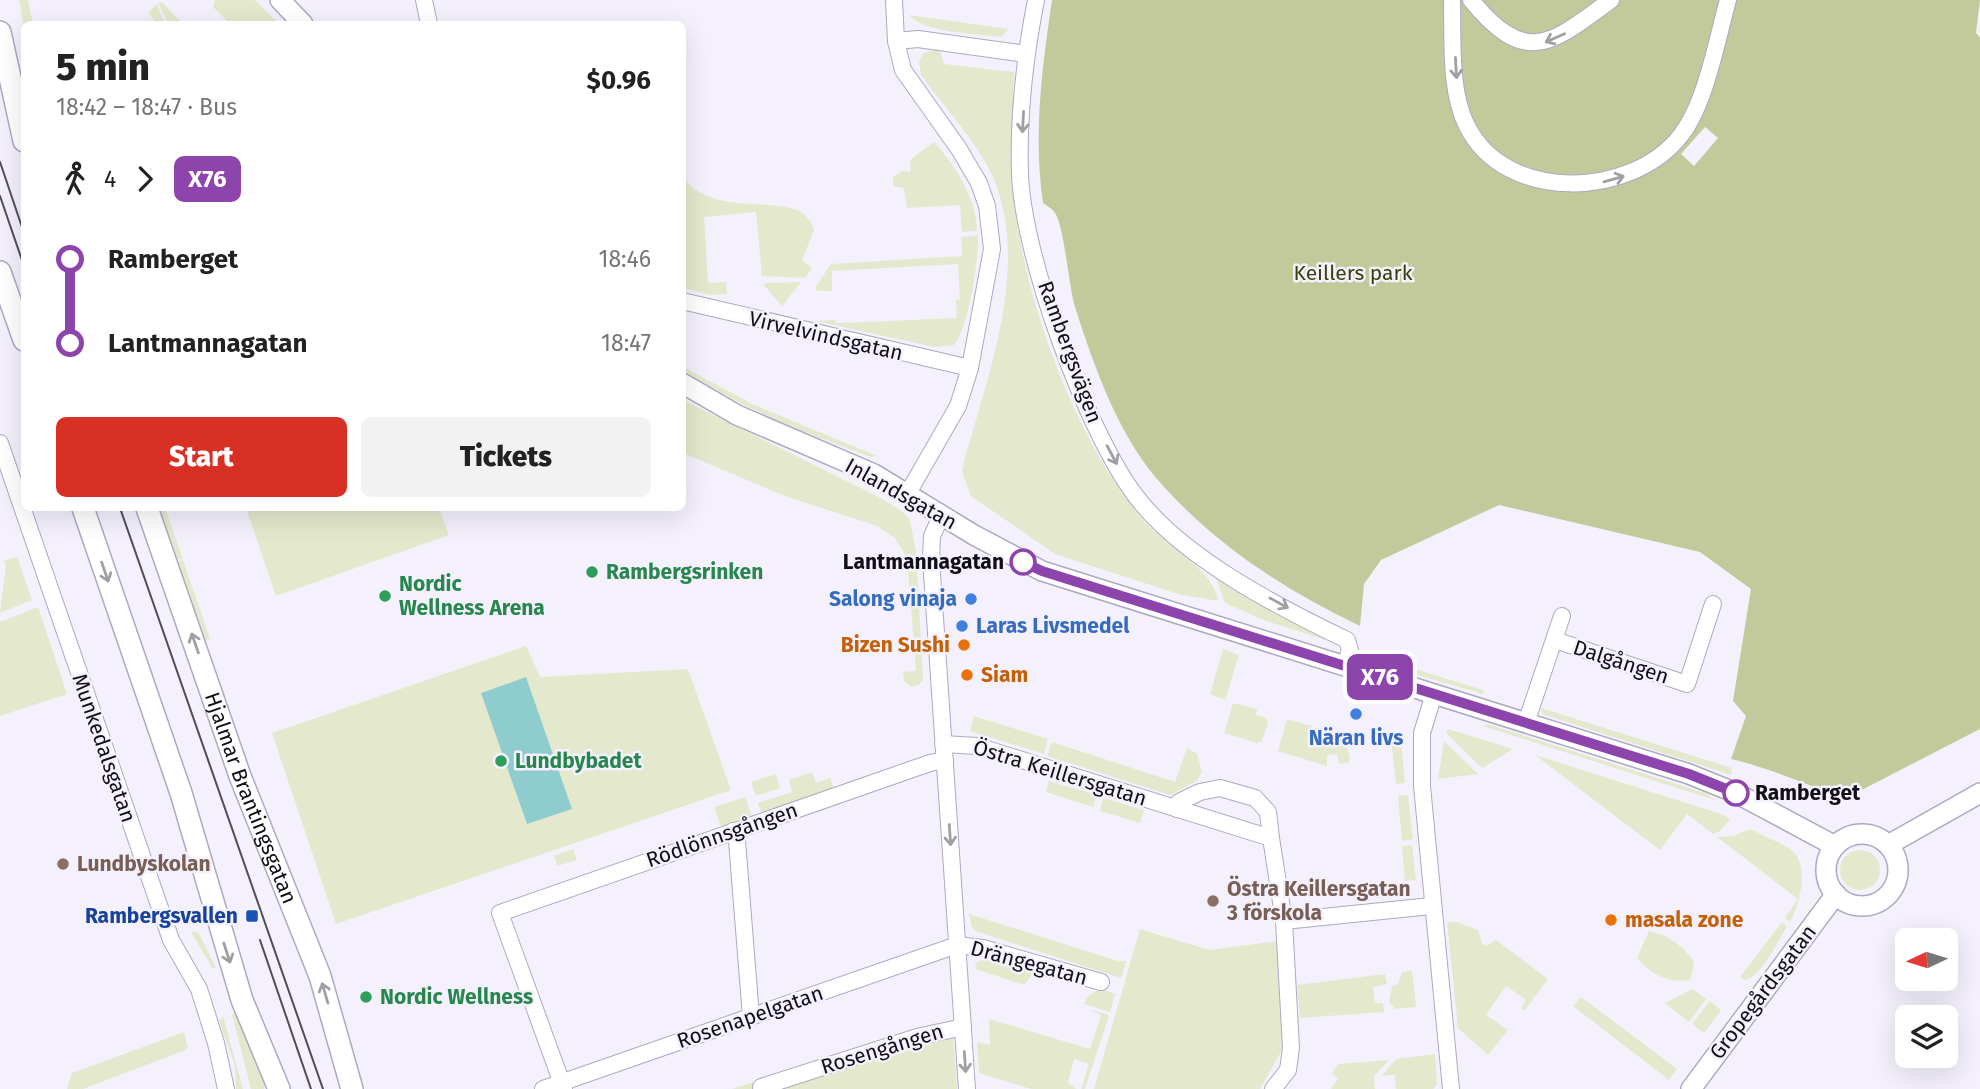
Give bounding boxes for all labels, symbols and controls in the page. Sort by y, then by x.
one-way arrow [1545,32,1566,45]
text: 5 min [56,44,150,90]
one-way arrow [1449,56,1462,79]
text: $0.96 [587,65,651,96]
text: 18:42 – 18:47 · Bus [56,93,237,121]
one-way arrow [1016,110,1029,133]
icon: walk [56,160,94,198]
icon: forward [126,160,164,198]
text: 4 [104,165,116,193]
text: X76 [188,165,227,193]
one-way arrow [1602,172,1625,185]
text: Ramberget [108,244,238,275]
text: 18:46 [598,245,651,273]
park label: Keillers park [1294,260,1413,286]
street label: Rambergsvägen [1032,277,1108,427]
street label: Virvelvindsgatan [746,306,906,366]
text: Lantmannagatan [108,328,308,359]
text: 18:47 [601,329,651,357]
button: Start [56,417,347,497]
button: Tickets [361,417,651,497]
one-way arrow [1105,445,1119,465]
street label: Inlandsgatan [841,453,961,535]
place label: Lantmannagatan [843,549,1004,575]
marker: Lantmannagatan [1010,549,1036,575]
place label: Rambergsrinken [606,559,763,585]
one-way arrow [99,561,112,583]
marker: Rambergsrinken [584,564,600,580]
place label: Nordic Wellness Arena [399,571,545,621]
place label: Salong vinaja [829,586,957,612]
marker: Nordic Wellness Arena [377,588,393,604]
marker: Salong vinaja [963,591,979,607]
one-way arrow [1268,596,1288,610]
place label: Laras Livsmedel [976,613,1130,639]
marker: Laras Livsmedel [954,618,970,634]
place label: Bizen Sushi [841,632,950,658]
one-way arrow [188,633,200,655]
street label: Dalgången [1570,634,1672,690]
marker: Bizen Sushi [956,637,972,653]
line badge: X76 [1340,654,1420,700]
place label: Siam [981,662,1028,688]
text: X76 [1361,663,1399,691]
marker: Siam [959,667,975,683]
street label: Munkedalsgatan [66,670,142,826]
street label: Hjalmar Brantingsgatan [199,689,303,907]
marker: Näran livs [1348,706,1364,722]
place label: Näran livs [1309,725,1403,751]
street label: Östra Keillersgatan [970,734,1150,812]
place label: Lundbybadet [515,748,642,774]
marker: Lundbybadet [493,753,509,769]
marker: Ramberget [1723,780,1749,806]
place label: Ramberget [1755,780,1861,806]
street label: Rödlönnsgången [643,797,801,873]
one-way arrow [944,823,957,846]
place label: Lundbyskolan [77,851,211,877]
marker: Lundbyskolan [55,856,71,872]
place label: Östra Keillersgatan 3 förskola [1226,875,1411,926]
marker: Östra Keillersgatan 3 förskola [1205,893,1221,909]
place label: Rambergsvallen [85,903,238,929]
place label: masala zone [1625,907,1744,933]
marker: Rambergsvallen [244,908,260,924]
marker: masala zone [1603,912,1619,928]
street label: Gropegårdsgatan [1704,920,1822,1064]
north arrow [1895,928,1958,990]
map controls [1895,928,1958,1068]
street label: Drängegatan [968,935,1090,991]
one-way arrow [221,942,234,964]
street label: Rosenapelgatan [674,980,826,1054]
one-way arrow [318,982,331,1005]
place label: Nordic Wellness [380,984,533,1010]
marker: Nordic Wellness [358,989,374,1005]
button: layers [1895,1005,1958,1068]
street label: Rosengången [818,1018,946,1080]
one-way arrow [959,1050,972,1073]

